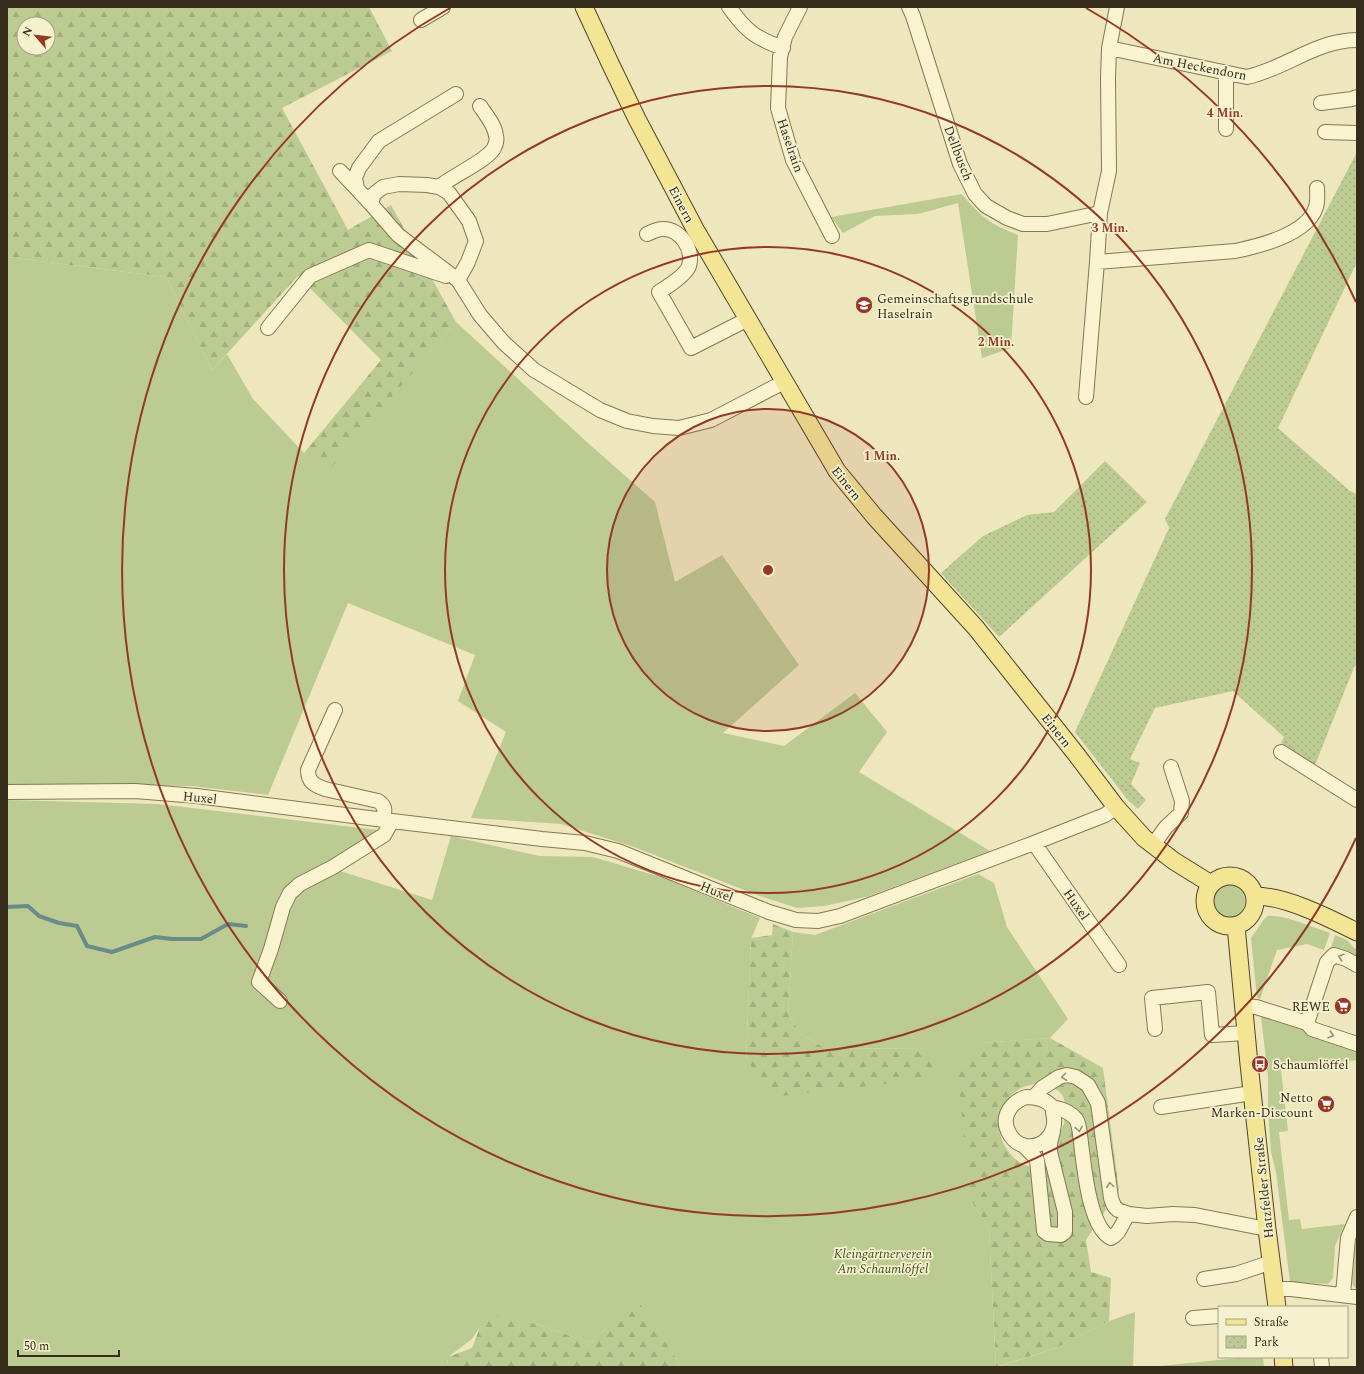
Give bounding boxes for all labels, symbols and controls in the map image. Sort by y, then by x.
north arrow [16,16,56,56]
text: N [18,24,37,39]
street label: Am Heckendorn [1151,48,1249,86]
text: 4 Min. [1207,104,1243,123]
street label: Haselrain [771,116,809,175]
street label: Dellbusch [938,123,978,184]
street label: Einern [663,182,699,227]
text: 3 Min. [1092,219,1128,238]
place label: Gemeinschaftsgrundschule Haselrain [877,289,1034,324]
school or university icon: Gemeinschaftsgrundschule Haselrain [854,295,874,315]
text: 2 Min. [978,333,1014,352]
text: 1 Min. [864,447,900,466]
street label: Einern [826,462,866,506]
centre of rings [761,563,775,577]
street label: Einern [1036,709,1076,753]
street label: Huxel [182,786,218,810]
street label: Huxel [697,876,736,908]
street label: Huxel [1058,885,1094,924]
one-way arrow [1338,954,1345,962]
supermarket icon: REWE [1333,996,1353,1016]
place label: REWE [1292,997,1330,1017]
one-way arrow [1327,1030,1334,1039]
bus stop icon: Schaumlöffel [1250,1054,1270,1074]
place label: Schaumlöffel [1273,1055,1349,1075]
one-way arrow [1061,1072,1067,1081]
place label: Netto Marken-Discount [1211,1088,1313,1123]
supermarket icon: Netto Marken-Discount [1316,1094,1336,1114]
one-way arrow [1074,1126,1083,1132]
street label: Hatzfelder Straße [1249,1136,1279,1240]
one-way arrow [1106,1182,1115,1188]
park label: Kleingärtnerverein Am Schaumlöffel [834,1244,932,1279]
legend [1218,1306,1348,1358]
text: Straße [1254,1313,1289,1332]
scale bar [18,1332,119,1358]
text: Park [1254,1333,1279,1352]
text: 50 m [24,1337,49,1356]

